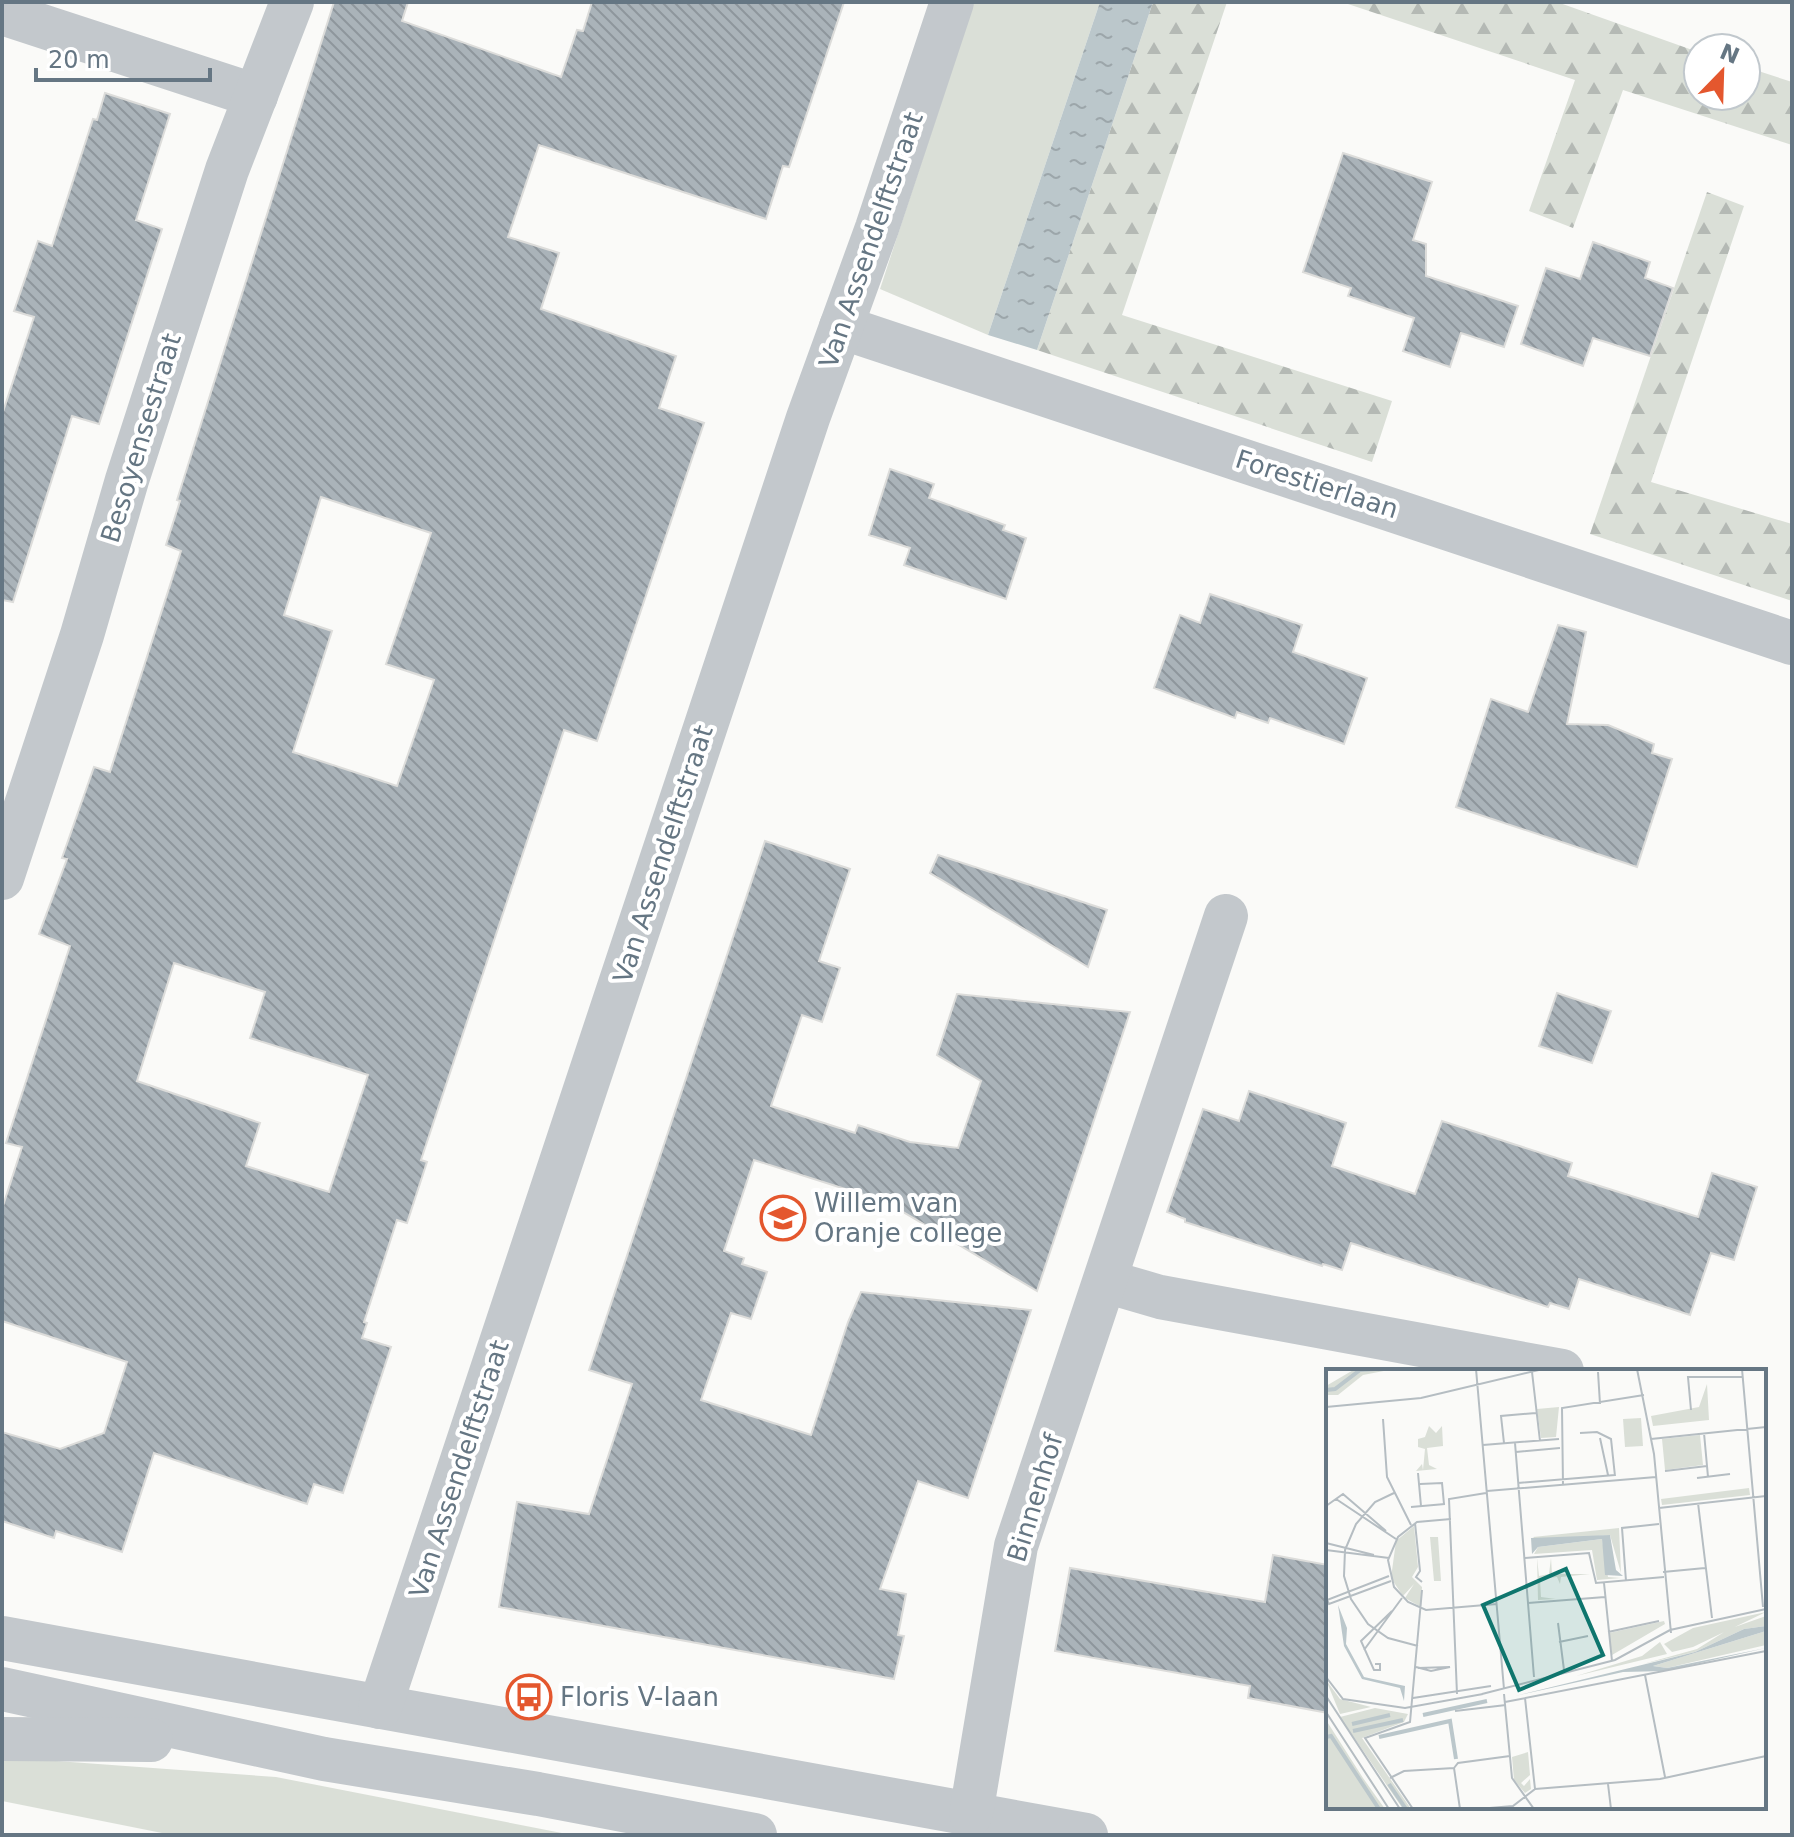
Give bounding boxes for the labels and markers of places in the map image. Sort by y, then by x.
place label: Willem van Oranje college [814,1188,1002,1248]
school or university icon: Willem van Oranje college [759,1194,807,1242]
bus stop icon: Floris V-laan [505,1673,553,1721]
place label: Floris V-laan [560,1682,719,1712]

